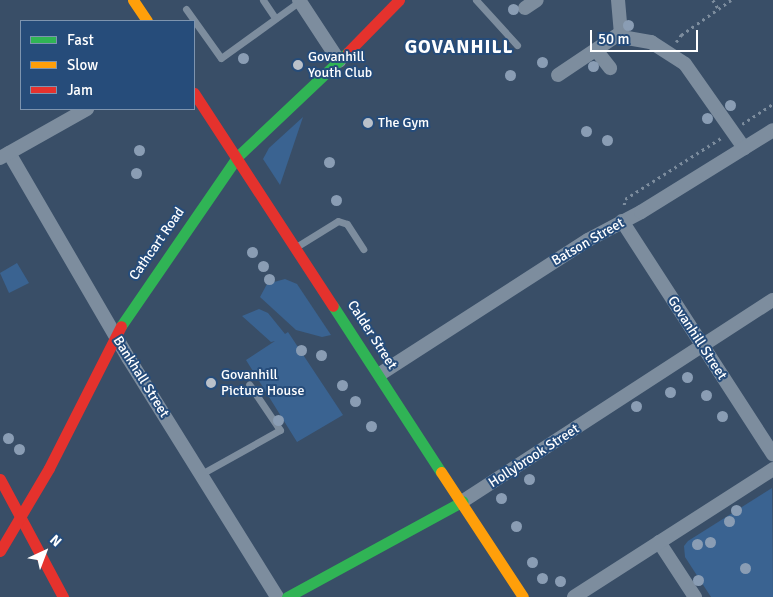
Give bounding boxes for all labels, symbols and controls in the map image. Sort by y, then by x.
legend [20,20,195,110]
scale bar [593,20,700,52]
text: 50 m [598,30,629,48]
text: Fast [67,31,94,49]
district label: GOVANHILL [404,37,514,59]
place label: Govanhill Youth Club [308,49,372,82]
text: Slow [67,56,98,74]
marker: Govanhill Youth Club [292,59,304,71]
text: Jam [67,81,93,99]
place label: The Gym [378,115,429,131]
marker: The Gym [362,117,374,129]
street label: Cathcart Road [126,204,188,284]
street label: Batson Street [549,214,627,270]
street label: Govanhill Street [664,293,730,383]
street label: Calder Street [344,297,400,373]
street label: Bankhall Street [109,333,173,421]
place label: Govanhill Picture House [221,367,304,400]
marker: Govanhill Picture House [205,377,217,389]
street label: Hollybrook Street [486,420,582,492]
north arrow [20,527,70,577]
text: N [46,531,65,550]

